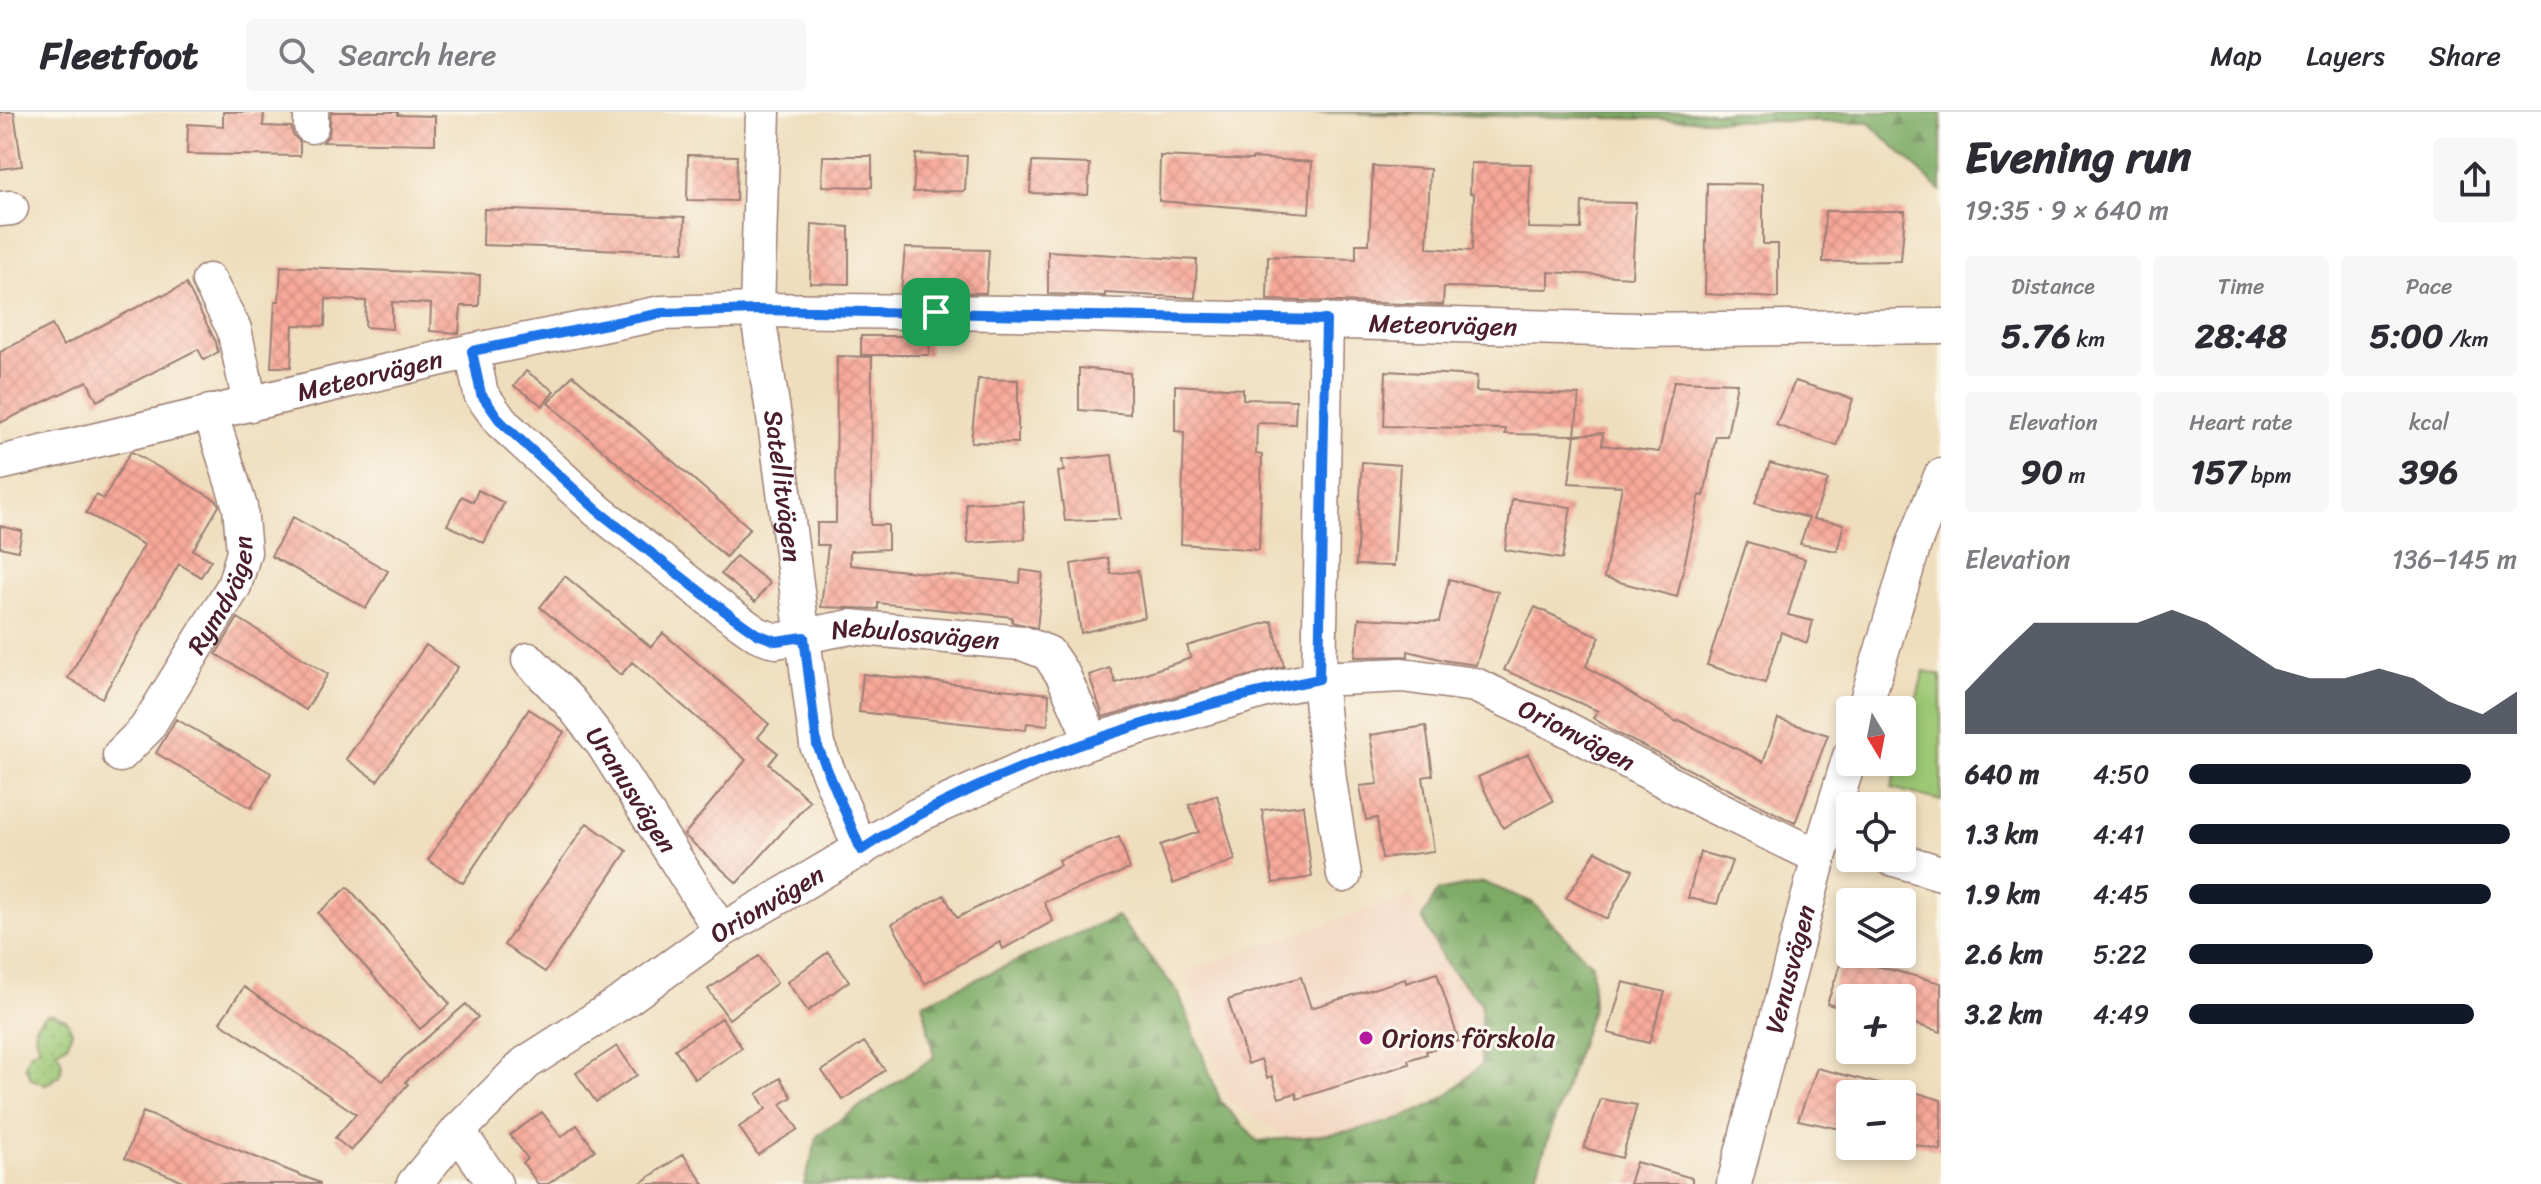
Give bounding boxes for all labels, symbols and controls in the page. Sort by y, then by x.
search box [246,19,806,91]
text: Fleetfoot [40,22,198,89]
text: Search here [338,28,496,82]
text: Map [2210,31,2262,80]
text: Layers [2306,31,2385,80]
text: Share [2429,31,2501,80]
icon: search [274,33,318,77]
text: Evening run [1965,118,2191,196]
button: share [2433,138,2517,222]
text: 19:35 · 9 × 640 m [1965,187,2169,233]
text: Distance [2011,267,2095,306]
text: Time [2218,267,2264,306]
text: Pace [2406,267,2452,306]
pin [902,278,970,346]
icon: arrive [914,290,958,334]
street label: Meteorvägen [1368,300,1518,350]
text: 5.76 [2001,306,2071,366]
text: 28:48 [2195,306,2287,366]
text: 5:00 [2369,306,2443,366]
text: km [2071,320,2105,359]
text: /km [2443,320,2489,359]
street label: Meteorvägen [292,336,447,415]
text: Elevation [2008,403,2098,442]
text: Heart rate [2189,403,2293,442]
text: kcal [2409,403,2449,442]
street label: Satellitvägen [750,406,816,565]
text: 90 [2021,442,2063,502]
text: 157 [2190,442,2245,502]
text: 396 [2400,442,2458,502]
text: m [2063,456,2086,495]
text: bpm [2245,456,2292,495]
street label: Rymdvägen [174,534,267,664]
text: Elevation [1965,536,2070,582]
text: 136–145 m [2392,536,2517,582]
street label: Nebulosavägen [827,604,1002,664]
street label: Orionvägen [1510,686,1644,784]
north arrow [1836,696,1916,776]
map controls [1836,696,1916,1160]
street label: Uranusvägen [574,715,690,863]
text: 640 m [1965,751,2039,797]
text: 4:50 [2093,751,2149,797]
button: locate [1836,792,1916,872]
text: 1.3 km [1965,811,2039,857]
text: 4:41 [2093,811,2145,857]
street label: Orionvägen [699,852,833,956]
text: 1.9 km [1965,871,2041,917]
text: 4:45 [2093,871,2149,917]
button: layers [1836,888,1916,968]
street label: Venusvägen [1751,900,1829,1039]
text: 2.6 km [1965,931,2043,977]
text: 5:22 [2093,931,2147,977]
button: + [1836,984,1916,1064]
text: 3.2 km [1965,991,2043,1037]
text: 4:49 [2093,991,2149,1037]
place label: Orions förskola [1382,1015,1556,1061]
marker: Orions förskola [1357,1029,1375,1047]
button: − [1836,1080,1916,1160]

